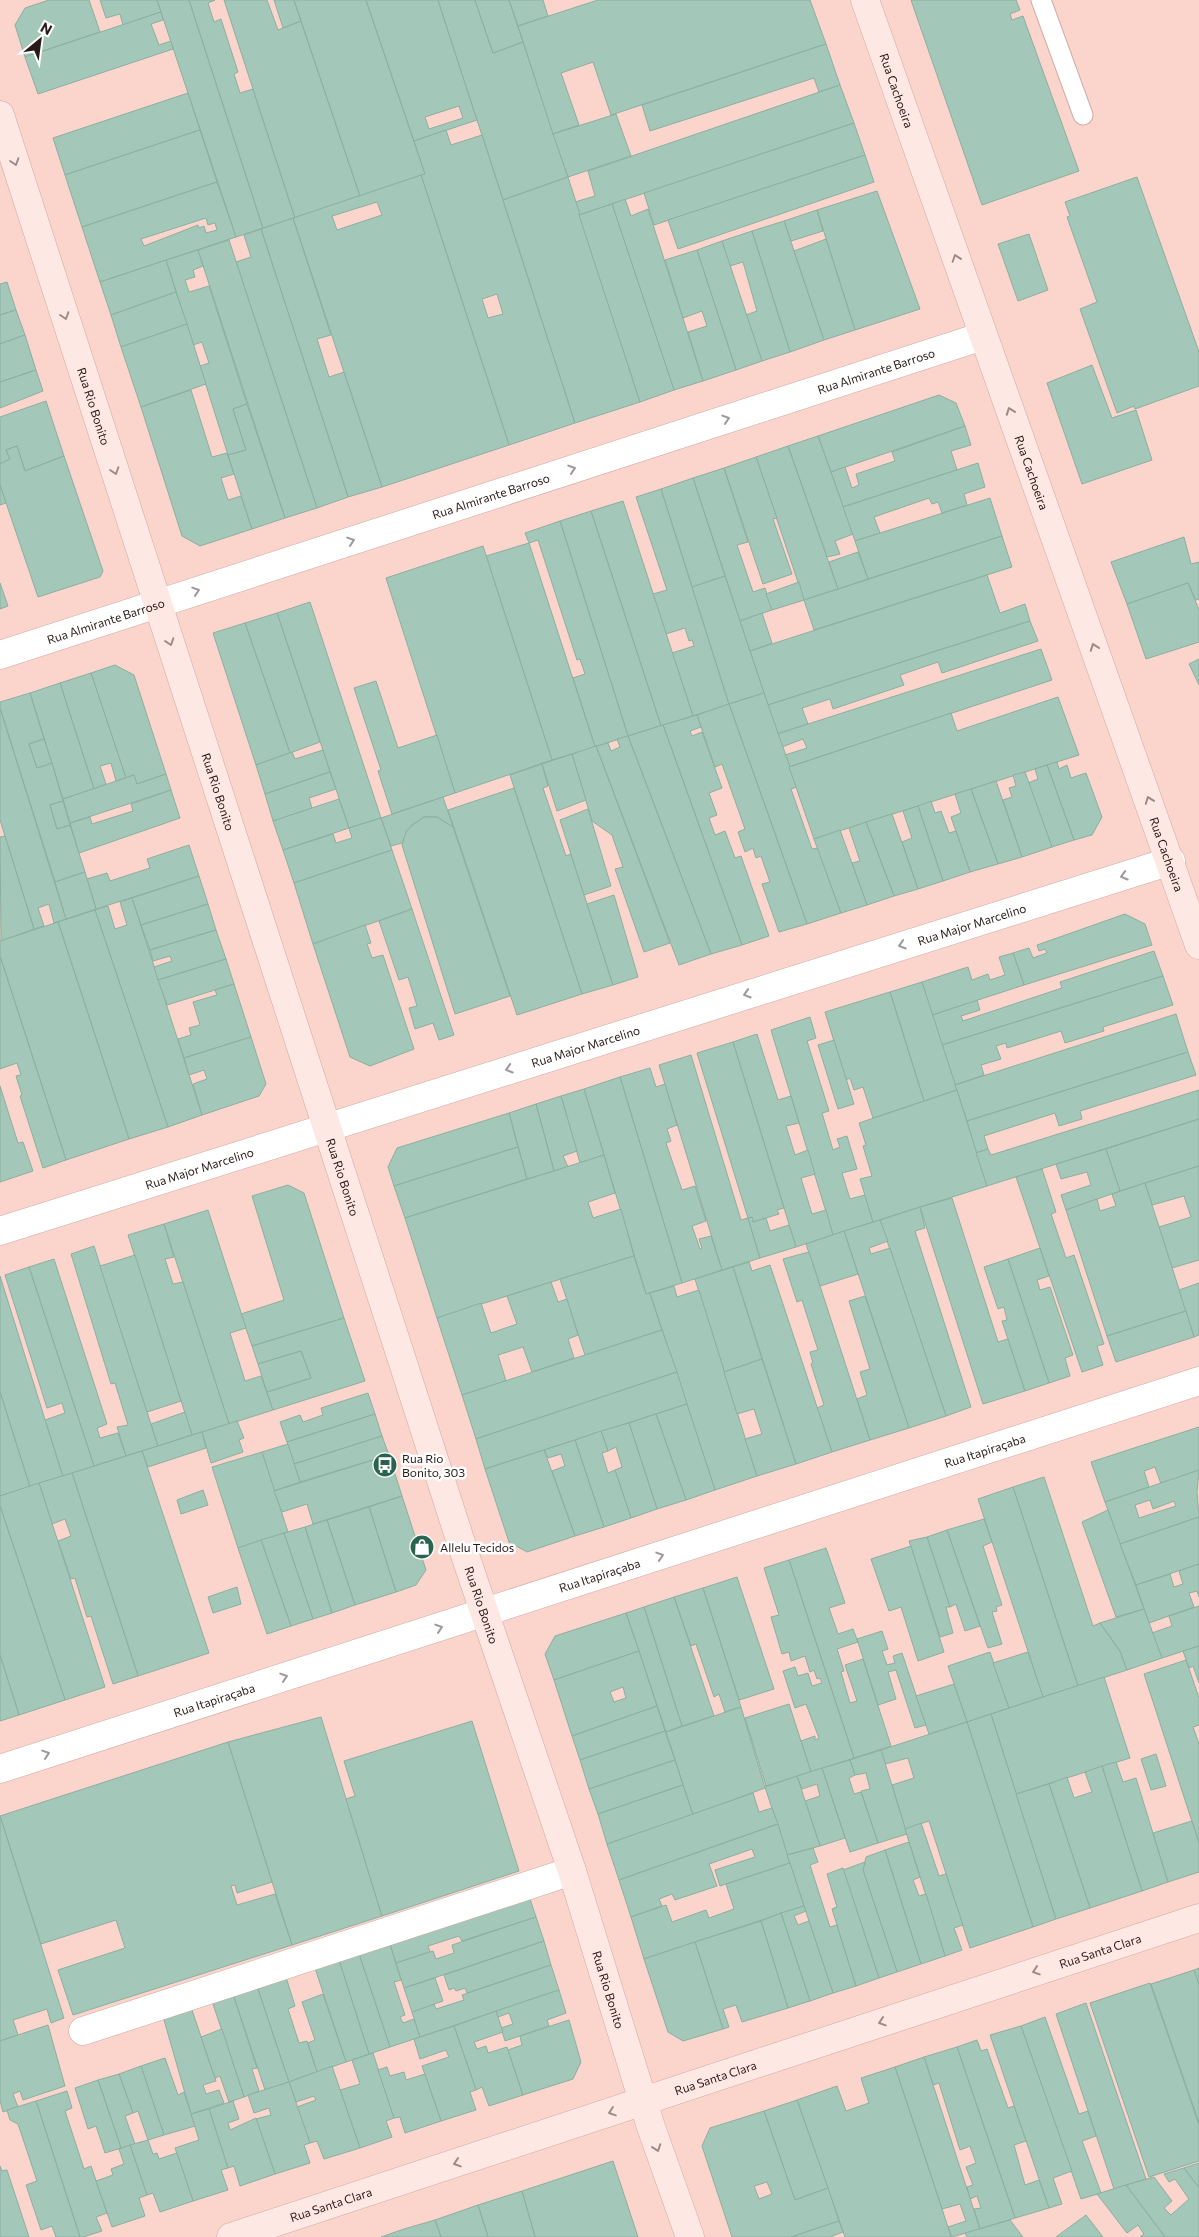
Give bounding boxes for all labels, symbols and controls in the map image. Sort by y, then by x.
north arrow [15,15,65,65]
text: N [38,18,55,38]
street label: Rua Cachoeira [877,51,917,130]
one-way arrow [9,157,19,165]
one-way arrow [952,254,962,263]
one-way arrow [59,312,69,320]
street label: Rua Almirante Barroso [816,345,937,396]
street label: Rua Rio Bonito [75,366,113,447]
one-way arrow [1006,408,1016,416]
one-way arrow [722,415,730,425]
street label: Rua Cachoeira [1012,433,1052,512]
one-way arrow [567,465,575,475]
one-way arrow [109,466,119,475]
street label: Rua Almirante Barroso [430,470,551,521]
one-way arrow [346,537,354,547]
one-way arrow [191,587,200,597]
street label: Rua Almirante Barroso [45,595,166,646]
one-way arrow [164,638,174,646]
one-way arrow [1090,643,1100,651]
street label: Rua Rio Bonito [199,751,238,832]
one-way arrow [1145,796,1155,805]
street label: Rua Cachoeira [1147,815,1187,893]
one-way arrow [1120,870,1129,880]
street label: Rua Major Marcelino [916,900,1028,948]
one-way arrow [899,940,907,950]
one-way arrow [744,989,752,999]
street label: Rua Major Marcelino [529,1022,641,1070]
one-way arrow [505,1064,513,1074]
street label: Rua Rio Bonito [324,1136,362,1218]
street label: Rua Major Marcelino [143,1144,255,1192]
street label: Rua Itapiraçaba [942,1431,1027,1470]
place label: Rua Rio Bonito, 303 [402,1451,465,1479]
bus stop icon: Rua Rio Bonito, 303 [372,1452,398,1478]
shop icon: Allelu Tecidos [409,1534,435,1560]
place label: Allelu Tecidos [440,1540,514,1554]
one-way arrow [656,1552,664,1562]
street label: Rua Itapiraçaba [557,1555,642,1595]
street label: Rua Rio Bonito [462,1564,502,1646]
one-way arrow [434,1623,443,1633]
one-way arrow [280,1673,288,1683]
street label: Rua Itapiraçaba [172,1680,256,1719]
one-way arrow [42,1750,50,1760]
street label: Rua Santa Clara [1057,1931,1143,1971]
street label: Rua Rio Bonito [590,1949,627,2030]
one-way arrow [1033,1965,1041,1975]
one-way arrow [878,2016,887,2026]
street label: Rua Santa Clara [673,2057,758,2097]
one-way arrow [608,2106,616,2116]
one-way arrow [652,2143,662,2151]
one-way arrow [454,2157,462,2167]
street label: Rua Santa Clara [288,2184,374,2224]

